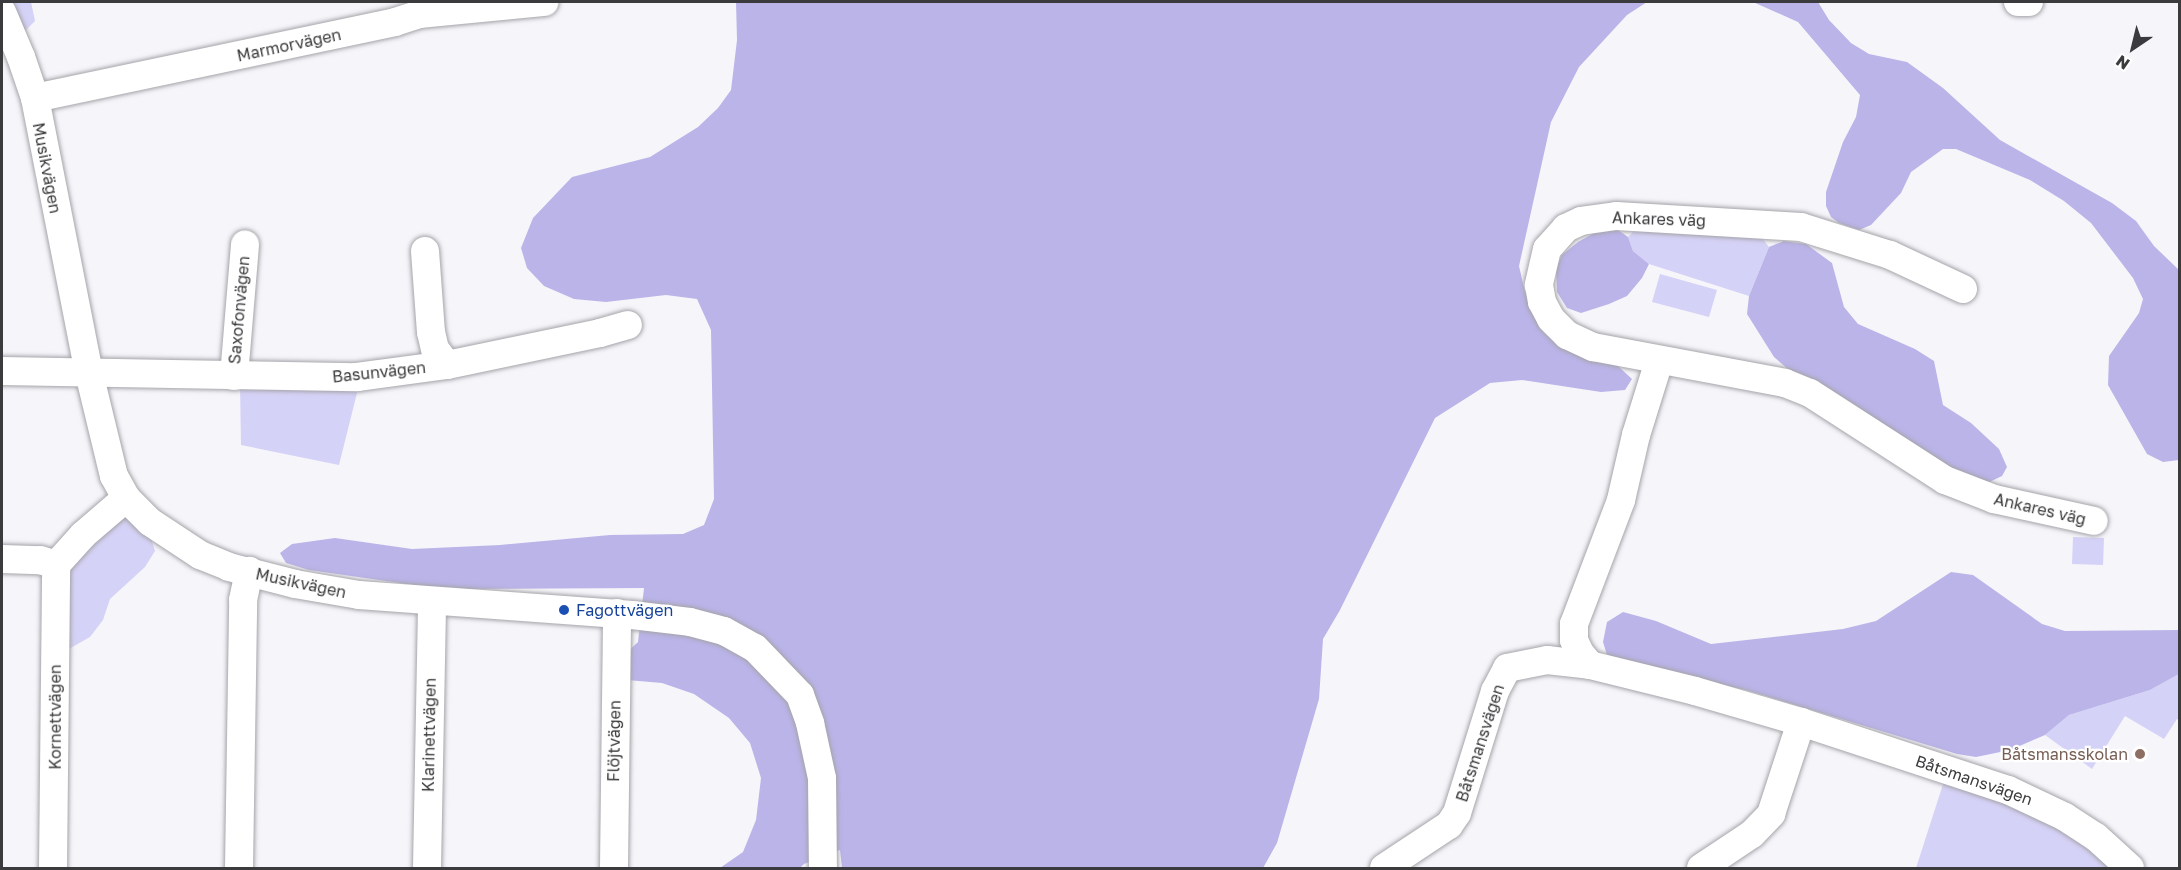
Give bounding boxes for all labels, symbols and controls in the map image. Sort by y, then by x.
north arrow [2103,18,2163,78]
street label: Marmorvägen [235,25,343,65]
text: N [2112,51,2133,74]
street label: Musikvägen [29,121,65,215]
street label: Ankares väg [1612,208,1706,230]
street label: Saxofonvägen [225,255,253,365]
street label: Basunvägen [331,358,427,386]
street label: Ankares väg [1992,489,2088,529]
street label: Musikvägen [254,564,348,602]
place label: Fagottvägen [576,600,673,620]
marker: Fagottvägen [557,603,571,617]
street label: Kornettvägen [45,664,65,770]
street label: Klarinettvägen [418,678,440,792]
street label: Båtsmansvägen [1452,682,1508,804]
street label: Flöjtvägen [604,700,624,782]
place label: Båtsmansskolan [2001,744,2128,764]
marker: Båtsmansskolan [2133,747,2147,761]
street label: Båtsmansvägen [1913,751,2035,809]

